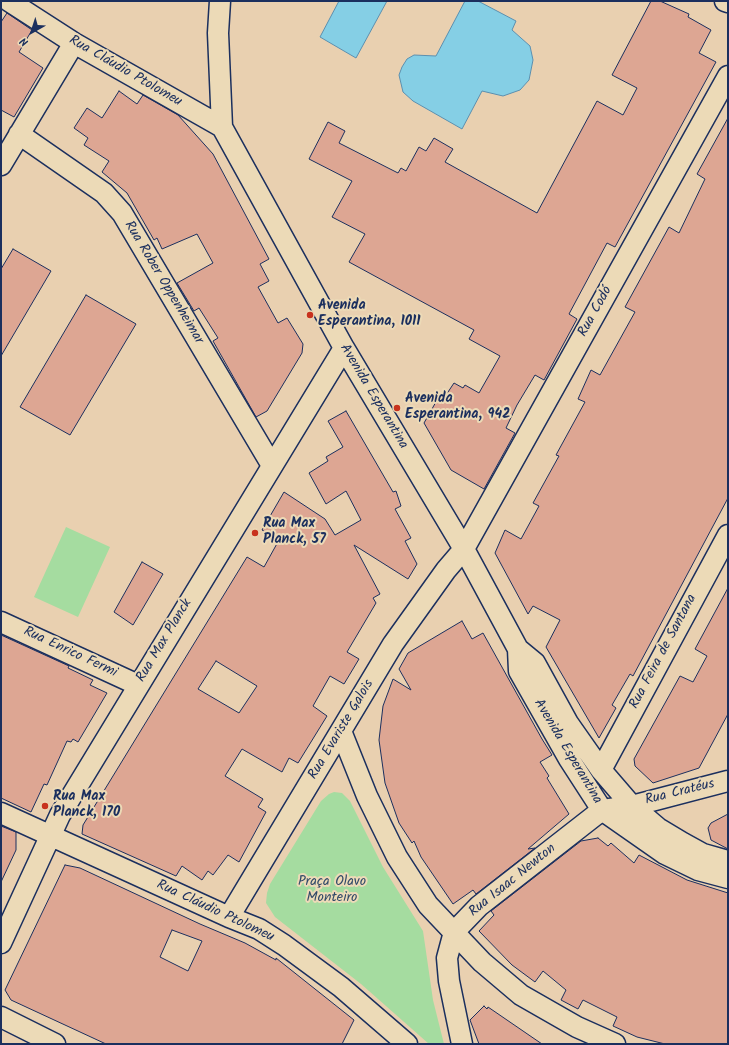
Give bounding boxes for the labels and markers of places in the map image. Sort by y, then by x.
place label: Avenida Esperantina, 1011 [318,299,420,332]
marker: Avenida Esperantina, 1011 [305,310,315,320]
place label: Avenida Esperantina, 942 [405,392,510,424]
marker: Avenida Esperantina, 942 [392,403,402,413]
place label: Rua Max Planck, 57 [263,517,326,550]
marker: Rua Max Planck, 57 [250,528,260,538]
place label: Rua Max Planck, 170 [53,790,120,822]
marker: Rua Max Planck, 170 [40,801,50,811]

